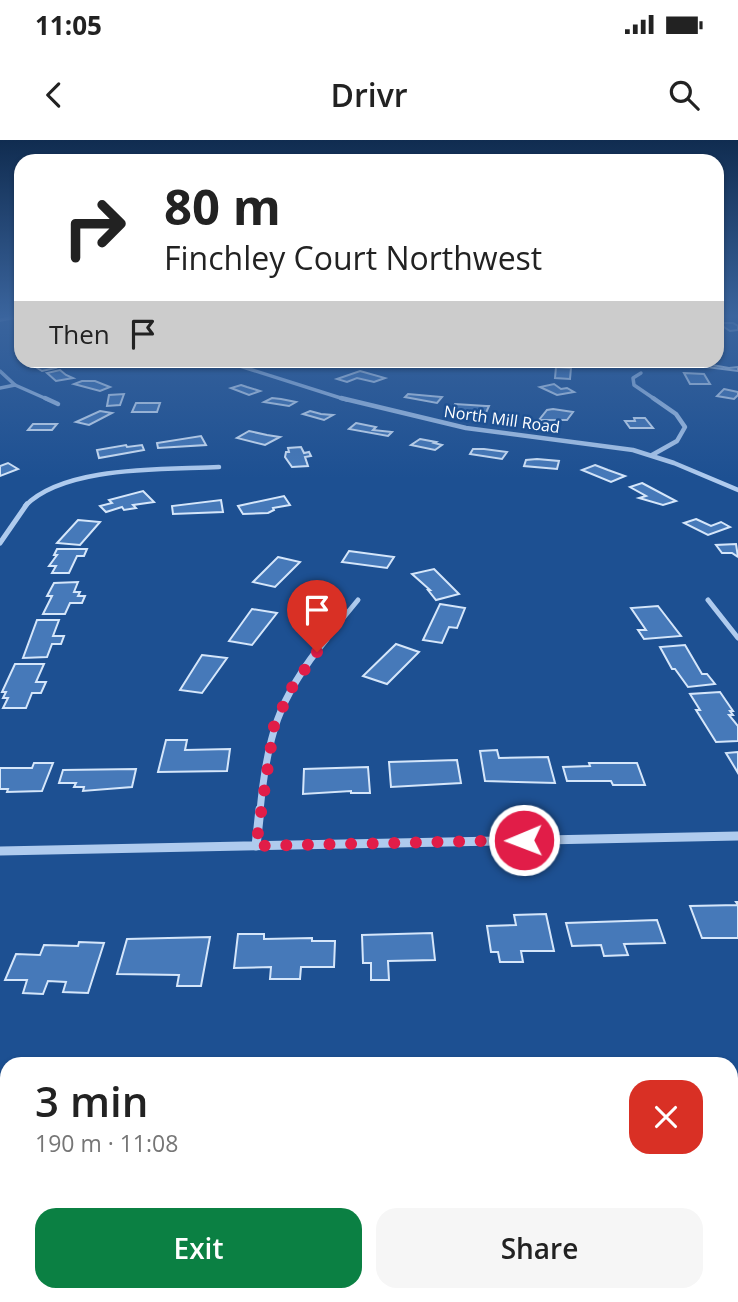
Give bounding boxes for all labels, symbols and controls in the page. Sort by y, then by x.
text: 11:05 [35,7,102,43]
text: Drivr [330,73,408,116]
icon: back [35,76,73,114]
icon: search [665,76,703,114]
text: 80 m [164,173,281,239]
icon: right [49,182,140,273]
text: Finchley Court Northwest [164,236,542,279]
icon: arrive [124,315,162,353]
text: Then [49,316,110,352]
street label: North Mill Road [443,400,561,438]
pin [287,580,347,652]
icon: arrive [298,591,336,629]
position arrow [487,803,561,877]
text: 3 min [35,1072,148,1129]
button: close [629,1080,703,1154]
text: 190 m · 11:08 [35,1127,178,1159]
button: Exit [35,1208,362,1288]
button: Share [376,1208,703,1288]

